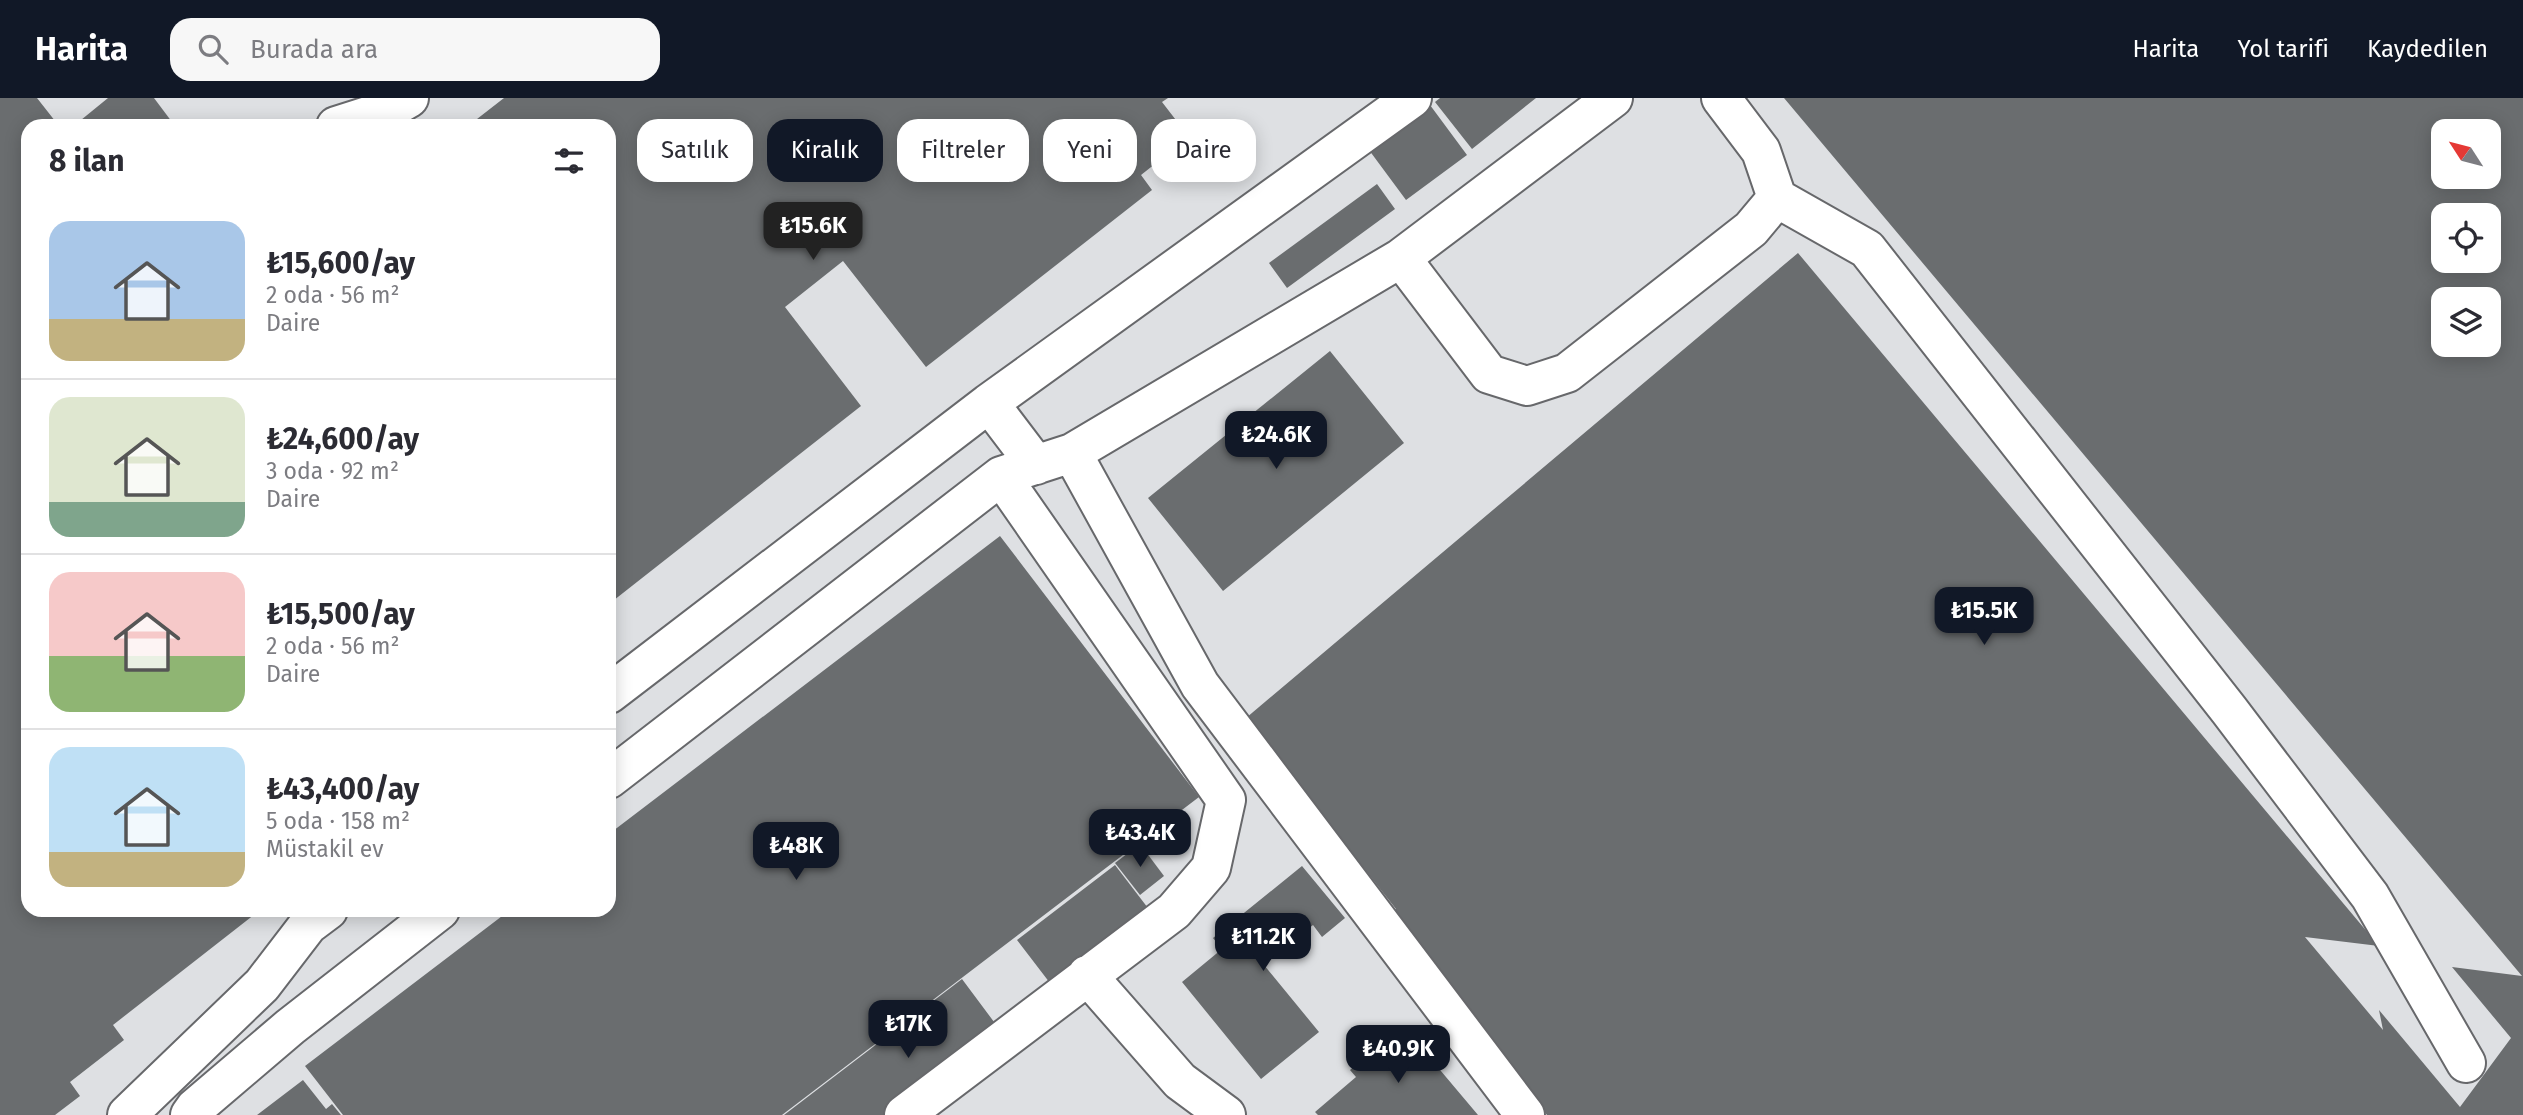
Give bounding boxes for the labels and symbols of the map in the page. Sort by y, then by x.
north arrow [2431,119,2501,189]
pin: ₺15.6K [756,202,870,262]
pin: ₺24.6K [1219,412,1333,471]
pin: ₺15.5K [1927,588,2041,647]
pin: ₺43.4K [1083,810,1197,869]
pin: ₺48K [755,822,837,882]
pin: ₺11.2K [1206,914,1320,973]
pin: ₺17K [867,1000,949,1060]
pin: ₺40.9K [1341,1026,1455,1085]

